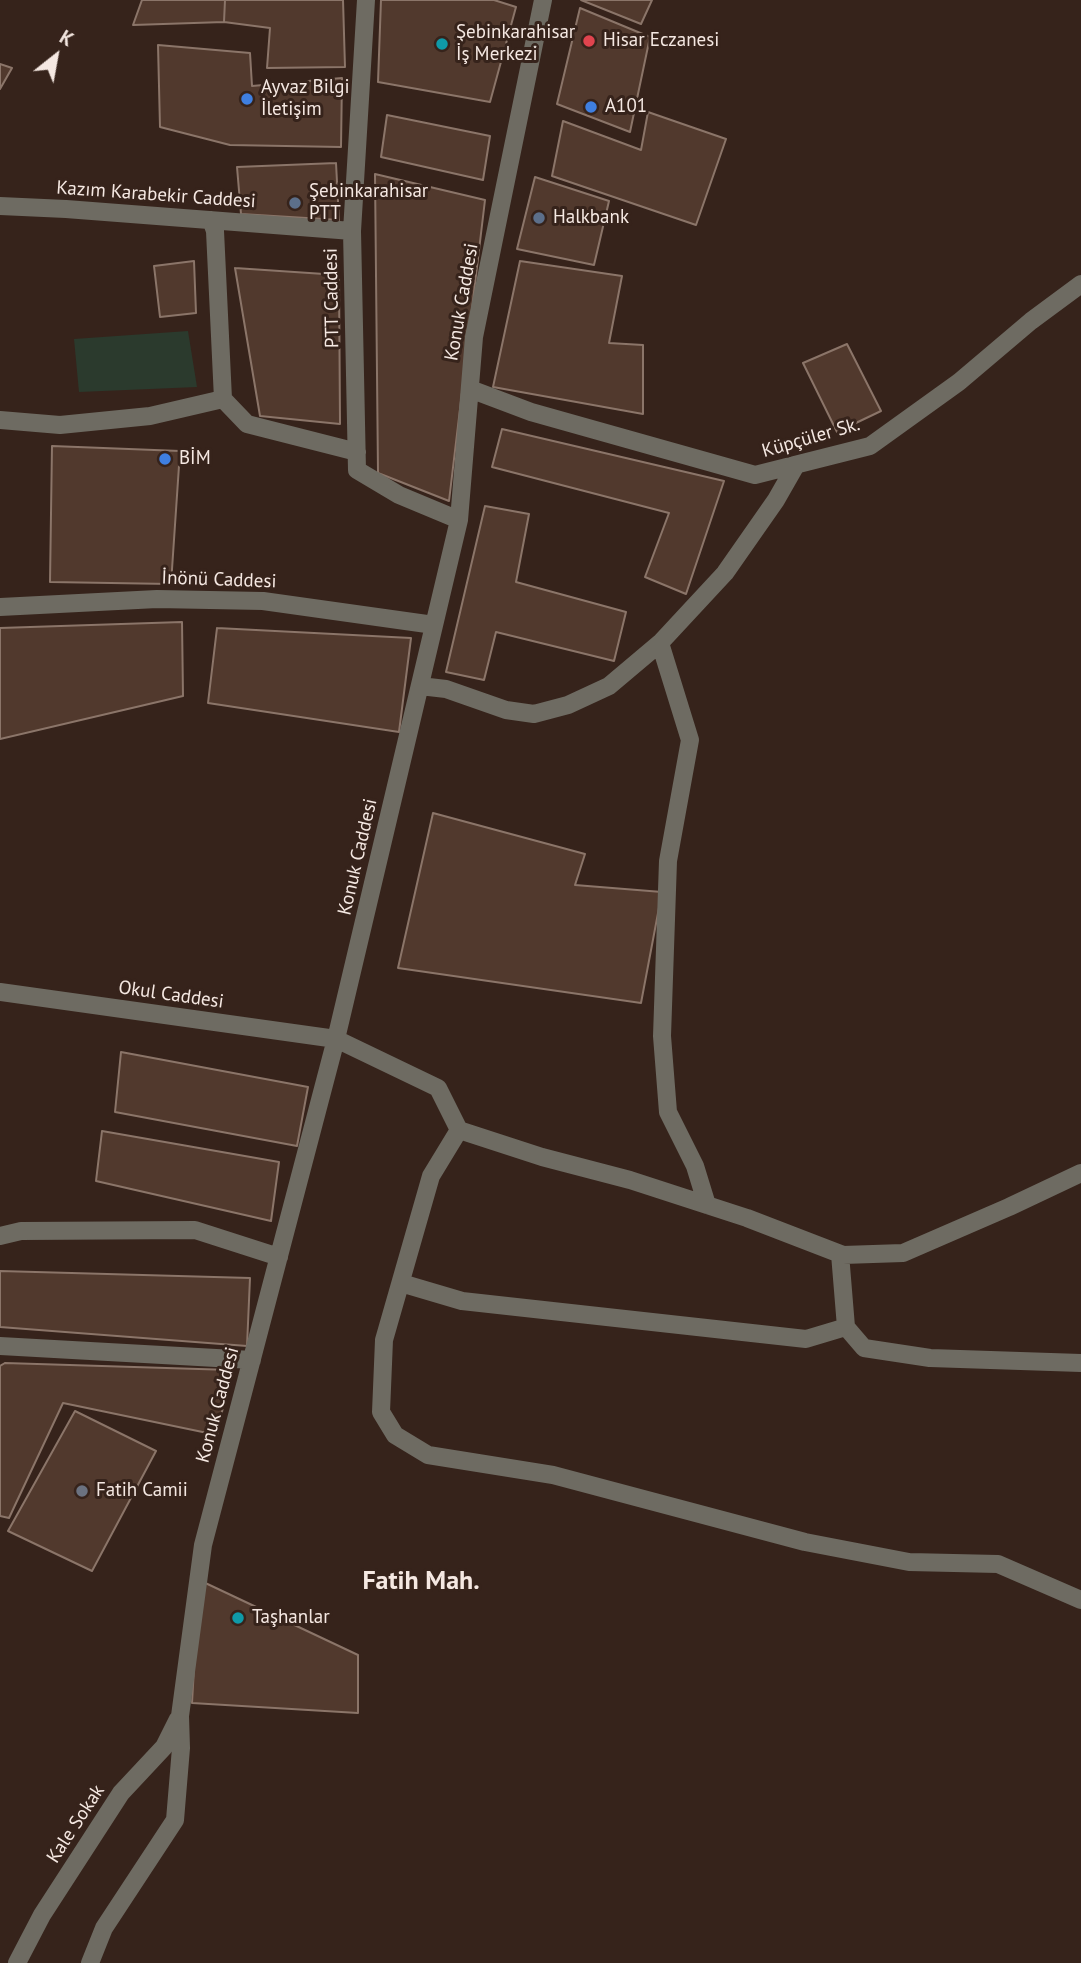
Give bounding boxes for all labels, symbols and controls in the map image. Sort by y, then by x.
north arrow [21,21,91,91]
place label: Şebinkarahisar İş Merkezi [456,22,575,66]
text: K [56,25,78,51]
place label: Hisar Eczanesi [603,30,719,52]
marker: Hisar Eczanesi [581,33,597,49]
marker: Şebinkarahisar İş Merkezi [434,36,450,52]
place label: Ayvaz Bilgi İletişim [261,77,350,121]
marker: Ayvaz Bilgi İletişim [239,91,255,107]
place label: A101 [605,96,647,118]
marker: A101 [583,99,599,115]
street label: Kazım Karabekir Caddesi [56,177,256,213]
place label: Şebinkarahisar PTT [309,181,428,225]
marker: Şebinkarahisar PTT [287,195,303,211]
place label: Halkbank [553,207,629,229]
marker: Halkbank [531,210,547,226]
street label: Konuk Caddesi [440,242,484,362]
street label: PTT Caddesi [320,248,344,348]
street label: Küpçüler Sk. [759,413,863,463]
place label: BİM [179,448,211,470]
marker: BİM [157,451,173,467]
street label: İnönü Caddesi [161,567,277,593]
street label: Konuk Caddesi [334,797,382,917]
street label: Okul Caddesi [117,976,225,1014]
street label: Konuk Caddesi [192,1345,244,1465]
place label: Fatih Camii [96,1480,188,1502]
marker: Fatih Camii [74,1483,90,1499]
district label: Fatih Mah. [362,1566,480,1598]
place label: Taşhanlar [252,1607,330,1629]
marker: Taşhanlar [230,1610,246,1626]
street label: Kale Sokak [42,1781,110,1867]

